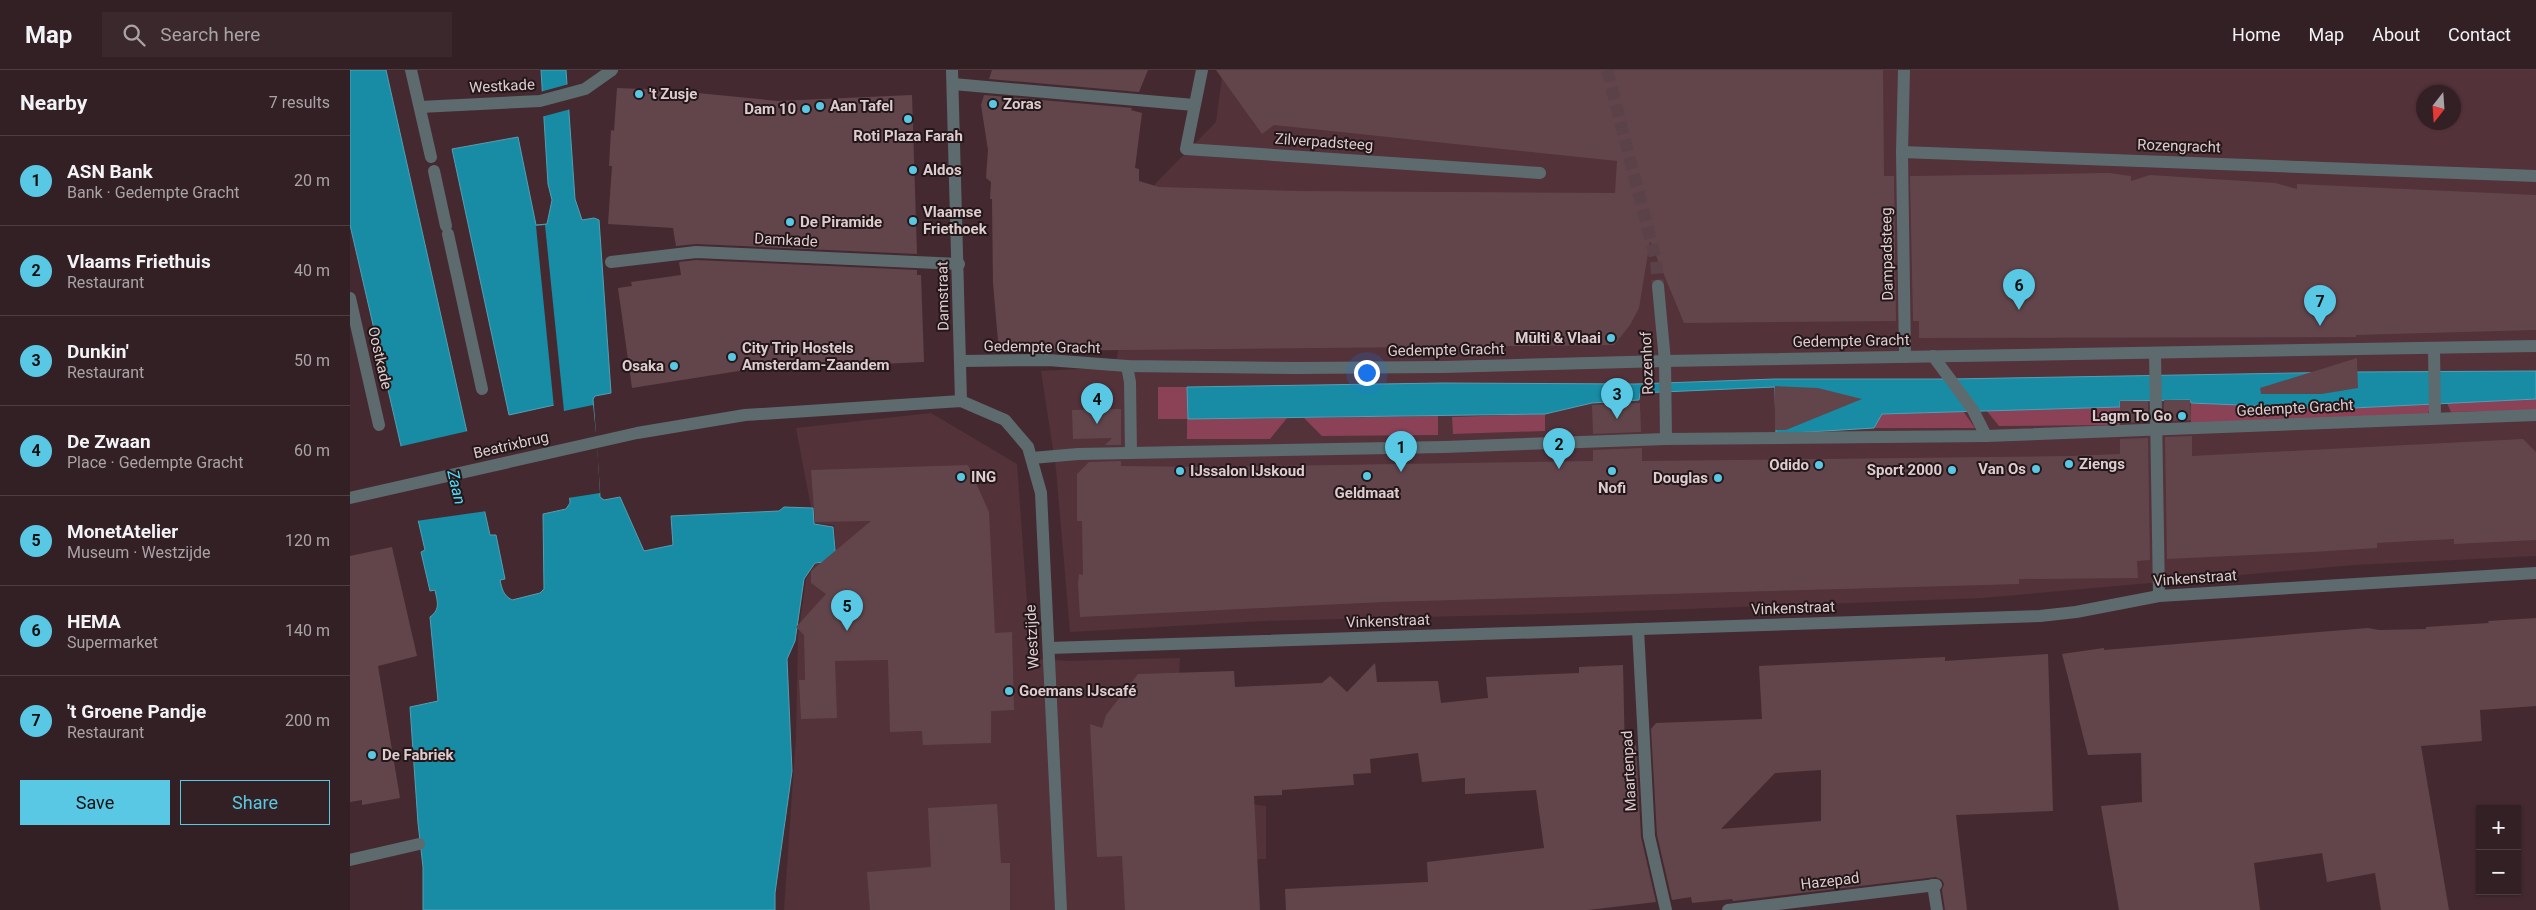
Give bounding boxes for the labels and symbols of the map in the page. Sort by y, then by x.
street label: Westkade [469,75,535,97]
place label: 't Zusje [649,85,697,103]
north arrow [2416,85,2461,130]
marker: 't Zusje [633,88,645,100]
place label: Zoras [1003,95,1042,113]
place label: Aan Tafel [830,97,893,115]
marker: Zoras [987,98,999,110]
place label: Dam 10 [744,100,796,118]
marker: Aan Tafel [814,100,826,112]
marker: Dam 10 [800,103,812,115]
marker: Roti Plaza Farah [902,113,914,125]
place label: Roti Plaza Farah [853,127,963,145]
street label: Zilverpadsteeg [1274,130,1374,154]
street label: Rozengracht [2137,136,2221,156]
place label: Aldos [923,161,962,179]
marker: Aldos [907,164,919,176]
place label: Vlaamse Friethoek [923,203,988,238]
street label: Dampadsteeg [1877,207,1897,301]
place label: De Piramide [800,213,882,231]
marker: Vlaamse Friethoek [907,215,919,227]
marker: De Piramide [784,216,796,228]
street label: Damkade [754,229,818,251]
street label: Damstraat [933,261,953,331]
pin: 6 [2003,269,2035,310]
pin: 7 [2304,285,2336,326]
street label: Oostkade [364,325,396,391]
place label: Mūlti & Vlaai [1515,329,1601,347]
street label: Rozenhof [1637,330,1657,395]
street label: Gedempte Gracht [1792,331,1910,351]
marker: Mūlti & Vlaai [1605,332,1617,344]
street label: Gedempte Gracht [983,337,1101,357]
place label: City Trip Hostels Amsterdam-Zaandem [742,339,890,374]
street label: Gedempte Gracht [1387,340,1505,360]
marker: City Trip Hostels Amsterdam-Zaandem [726,351,738,363]
place label: Osaka [622,357,664,375]
marker: Osaka [668,360,680,372]
your location [1354,360,1380,386]
pin: 3 [1601,378,1633,419]
pin: 4 [1081,383,1113,424]
street label: Gedempte Gracht [2236,396,2354,420]
place label: Lagm To Go [2092,407,2172,425]
marker: Lagm To Go [2176,410,2188,422]
street label: Beatrixbrug [472,428,550,462]
pin: 2 [1543,428,1575,469]
pin: 1 [1385,431,1417,472]
place label: Ziengs [2079,455,2125,473]
place label: Odido [1769,456,1809,474]
marker: Ziengs [2063,458,2075,470]
marker: Odido [1813,459,1825,471]
place label: Van Os [1978,460,2026,478]
place label: Sport 2000 [1867,461,1942,479]
place label: IJssalon IJskoud [1190,462,1305,480]
marker: Van Os [2030,463,2042,475]
marker: Sport 2000 [1946,464,1958,476]
marker: IJssalon IJskoud [1174,465,1186,477]
marker: Nofi [1606,465,1618,477]
water label: Zaan [443,467,470,506]
place label: ING [971,468,996,486]
place label: Douglas [1653,469,1708,487]
marker: Geldmaat [1361,470,1373,482]
marker: ING [955,471,967,483]
marker: Douglas [1712,472,1724,484]
place label: Nofi [1598,479,1626,497]
place label: Geldmaat [1335,484,1399,502]
street label: Vinkenstraat [2153,566,2238,590]
pin: 5 [831,590,863,631]
street label: Vinkenstraat [1751,598,1835,618]
street label: Westzijde [1021,604,1043,670]
street label: Vinkenstraat [1346,611,1430,631]
place label: Goemans IJscafé [1019,682,1136,700]
marker: Goemans IJscafé [1003,685,1015,697]
street label: Maartenpad [1618,730,1640,812]
place label: De Fabriek [382,746,455,764]
marker: De Fabriek [366,749,378,761]
street label: Hazepad [1800,868,1860,894]

